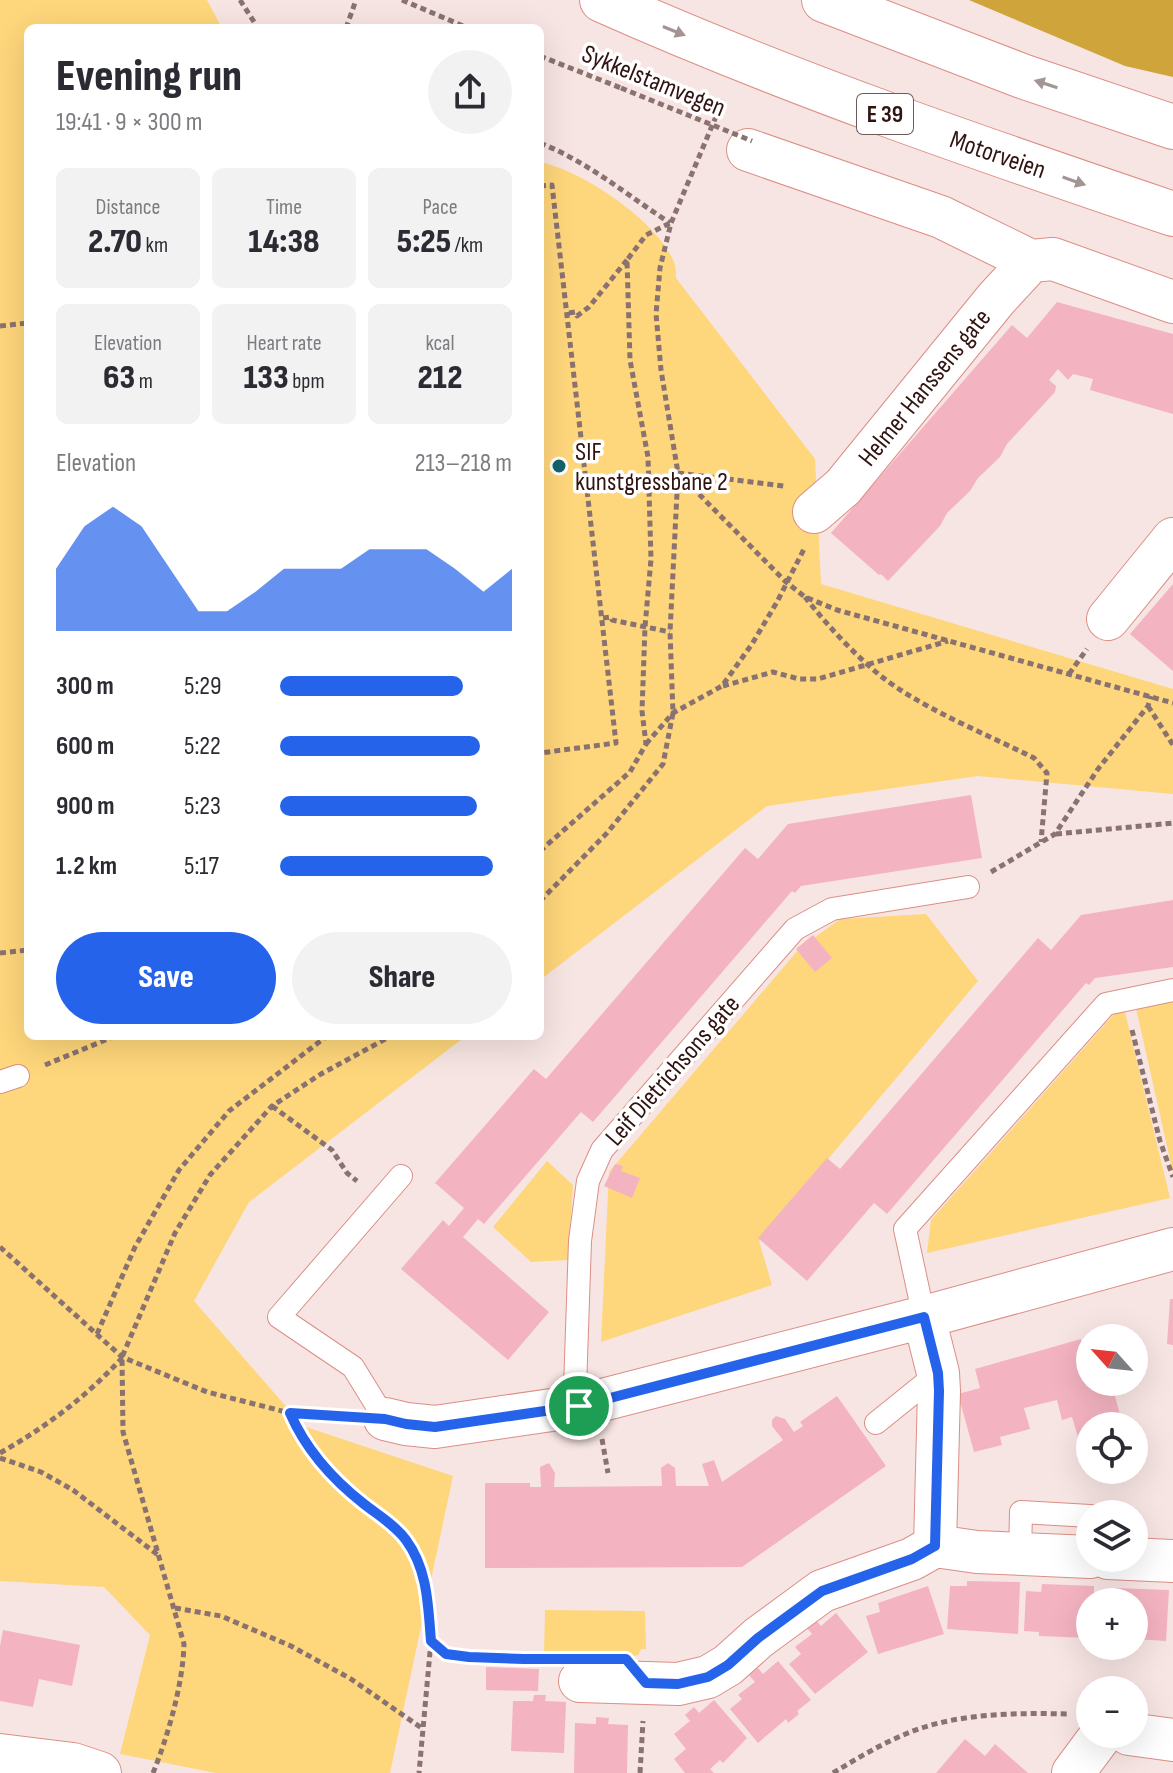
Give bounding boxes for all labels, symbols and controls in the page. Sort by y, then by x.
one-way arrow [662,25,686,38]
street label: Sykkelstamvegen [577,39,730,124]
text: Evening run [56,50,242,103]
button: share [428,50,512,134]
one-way arrow [1034,78,1058,90]
road number: E 39 [857,94,913,134]
text: 19:41 · 9 × 300 m [56,107,202,138]
street label: Motorveien [946,125,1049,186]
one-way arrow [1063,175,1087,187]
text: Distance [96,194,160,221]
text: Time [266,194,302,221]
text: Pace [422,194,458,221]
text: 2.70 [88,221,142,262]
text: 14:38 [248,221,320,262]
text: 5:25 [397,221,451,262]
text: km [142,232,168,259]
text: /km [451,232,483,259]
street label: Helmer Hanssens gate [852,303,998,473]
text: Elevation [94,330,162,357]
text: Heart rate [246,330,322,357]
text: kcal [425,330,455,357]
text: 63 [103,357,135,398]
text: 133 [243,357,289,398]
text: 212 [418,357,462,398]
text: m [135,368,153,395]
text: bpm [289,368,325,395]
place label: SIF kunstgressbane 2 [575,437,728,498]
text: Elevation [56,448,136,479]
text: 213–218 m [415,448,512,479]
marker: SIF kunstgressbane 2 [550,457,568,475]
text: 300 m [56,671,114,702]
text: 5:29 [184,671,222,702]
text: 600 m [56,731,114,762]
text: 5:22 [184,731,221,762]
text: 900 m [56,791,114,822]
text: 5:23 [184,791,221,822]
text: 1.2 km [56,851,117,882]
text: 5:17 [184,851,219,882]
button: Save [56,932,276,1024]
button: Share [292,932,512,1024]
street label: Leif Dietrichsons gate [599,990,747,1152]
north arrow [1076,1324,1148,1396]
map controls [1076,1324,1148,1748]
pin [545,1372,613,1440]
icon: arrive [557,1384,601,1428]
button: locate [1076,1412,1148,1484]
button: layers [1076,1500,1148,1572]
button: + [1076,1588,1148,1660]
button: − [1076,1676,1148,1748]

